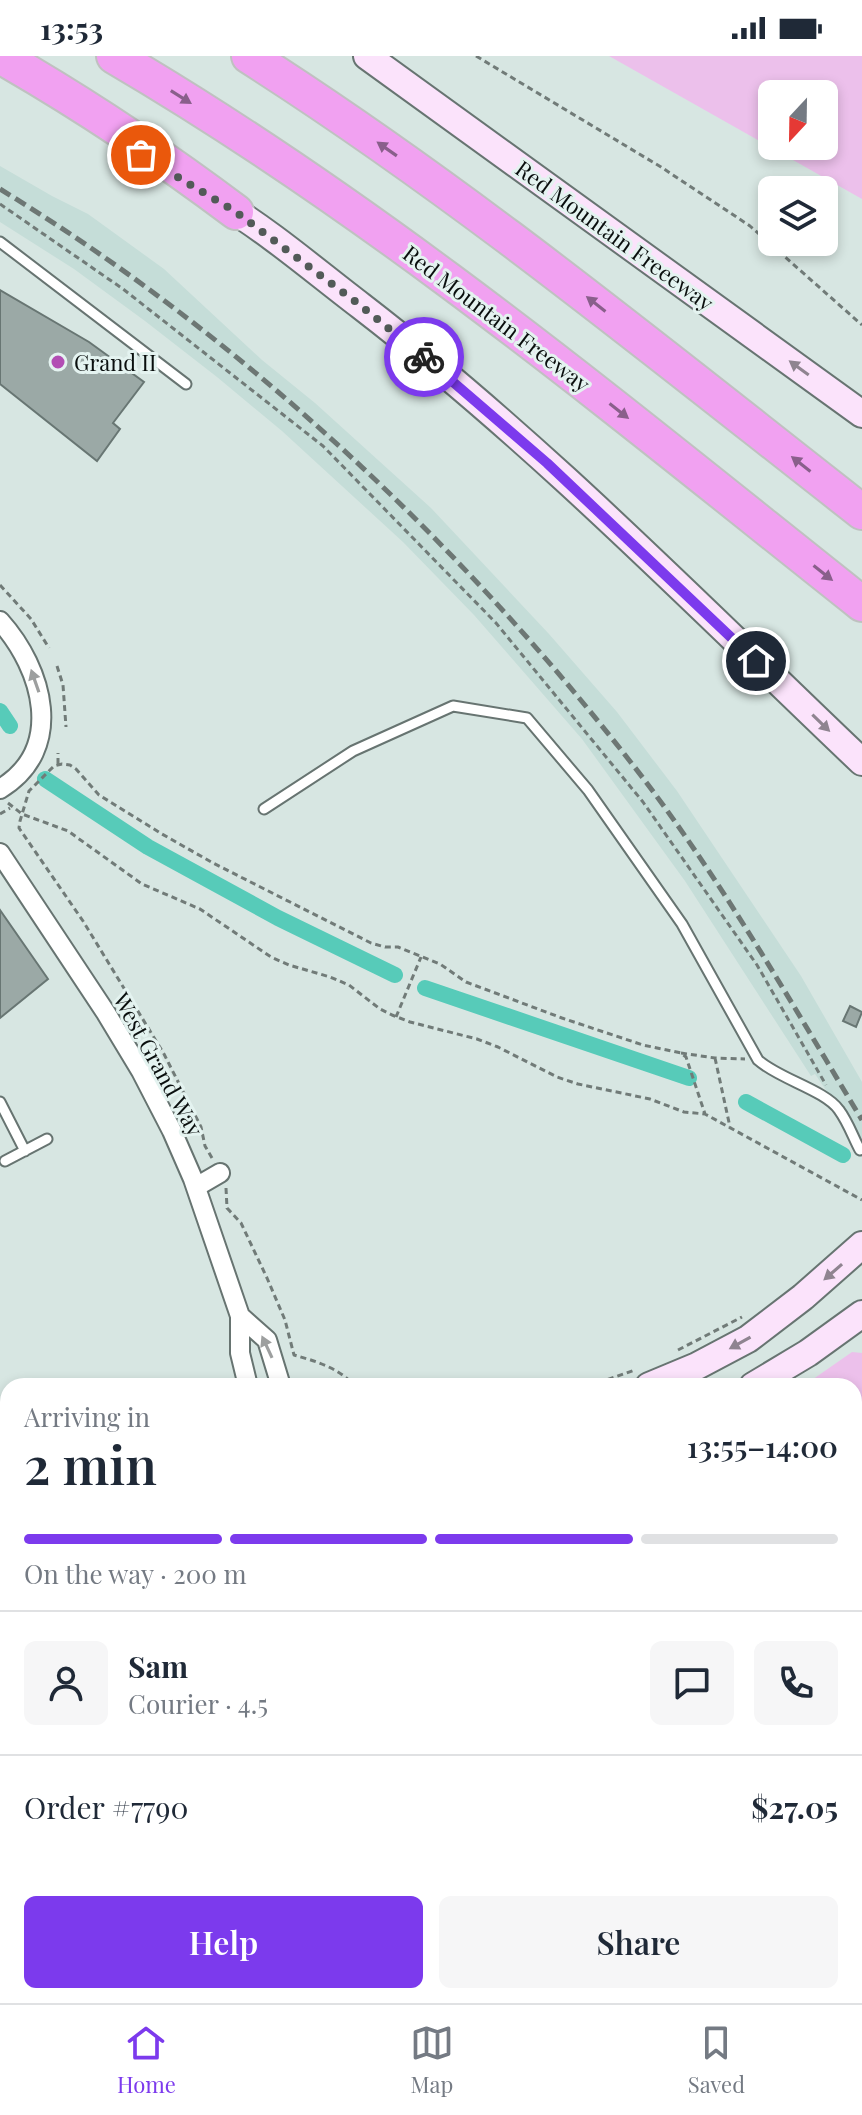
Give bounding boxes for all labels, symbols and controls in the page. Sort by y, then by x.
text: 13:53 [40,8,103,48]
north arrow [758,80,838,160]
map controls [758,80,838,256]
one-way arrow [170,89,192,103]
pin [107,121,175,189]
icon: bag [119,133,163,177]
one-way arrow [377,142,398,157]
street label: Red Mountain Freeeway [510,153,720,317]
button: layers [758,176,838,256]
street label: Red Mountain Freeway [397,238,597,398]
one-way arrow [586,296,606,312]
courier [384,317,464,397]
icon: bike [402,335,446,379]
place label: Grand II [74,347,157,377]
marker: Grand II [49,353,67,371]
one-way arrow [788,361,809,377]
one-way arrow [609,403,629,419]
one-way arrow [791,456,811,473]
one-way arrow [813,564,833,581]
pin [722,627,790,695]
icon: home [734,639,778,683]
one-way arrow [28,668,40,692]
one-way arrow [811,713,830,731]
street label: West Grand Way [107,986,211,1141]
one-way arrow [823,1262,843,1280]
one-way arrow [260,1335,274,1358]
one-way arrow [729,1336,751,1350]
text: Arriving in [24,1399,150,1434]
text: 13:55–14:00 [687,1426,838,1466]
text: 2 min [24,1429,157,1498]
text: On the way · 200 m [24,1556,246,1591]
button: person [24,1641,108,1725]
button: chat [650,1641,734,1725]
button: phone [754,1641,838,1725]
text: Sam [128,1646,188,1686]
text: Courier · 4.5 [128,1686,268,1721]
text: Order #7790 [24,1787,189,1827]
text: $27.05 [751,1787,838,1827]
button: Help [24,1896,423,1988]
button: Share [439,1896,838,1988]
tab: Home [117,2021,176,2099]
tab: Map [410,2021,454,2099]
tab: Saved [688,2021,745,2099]

